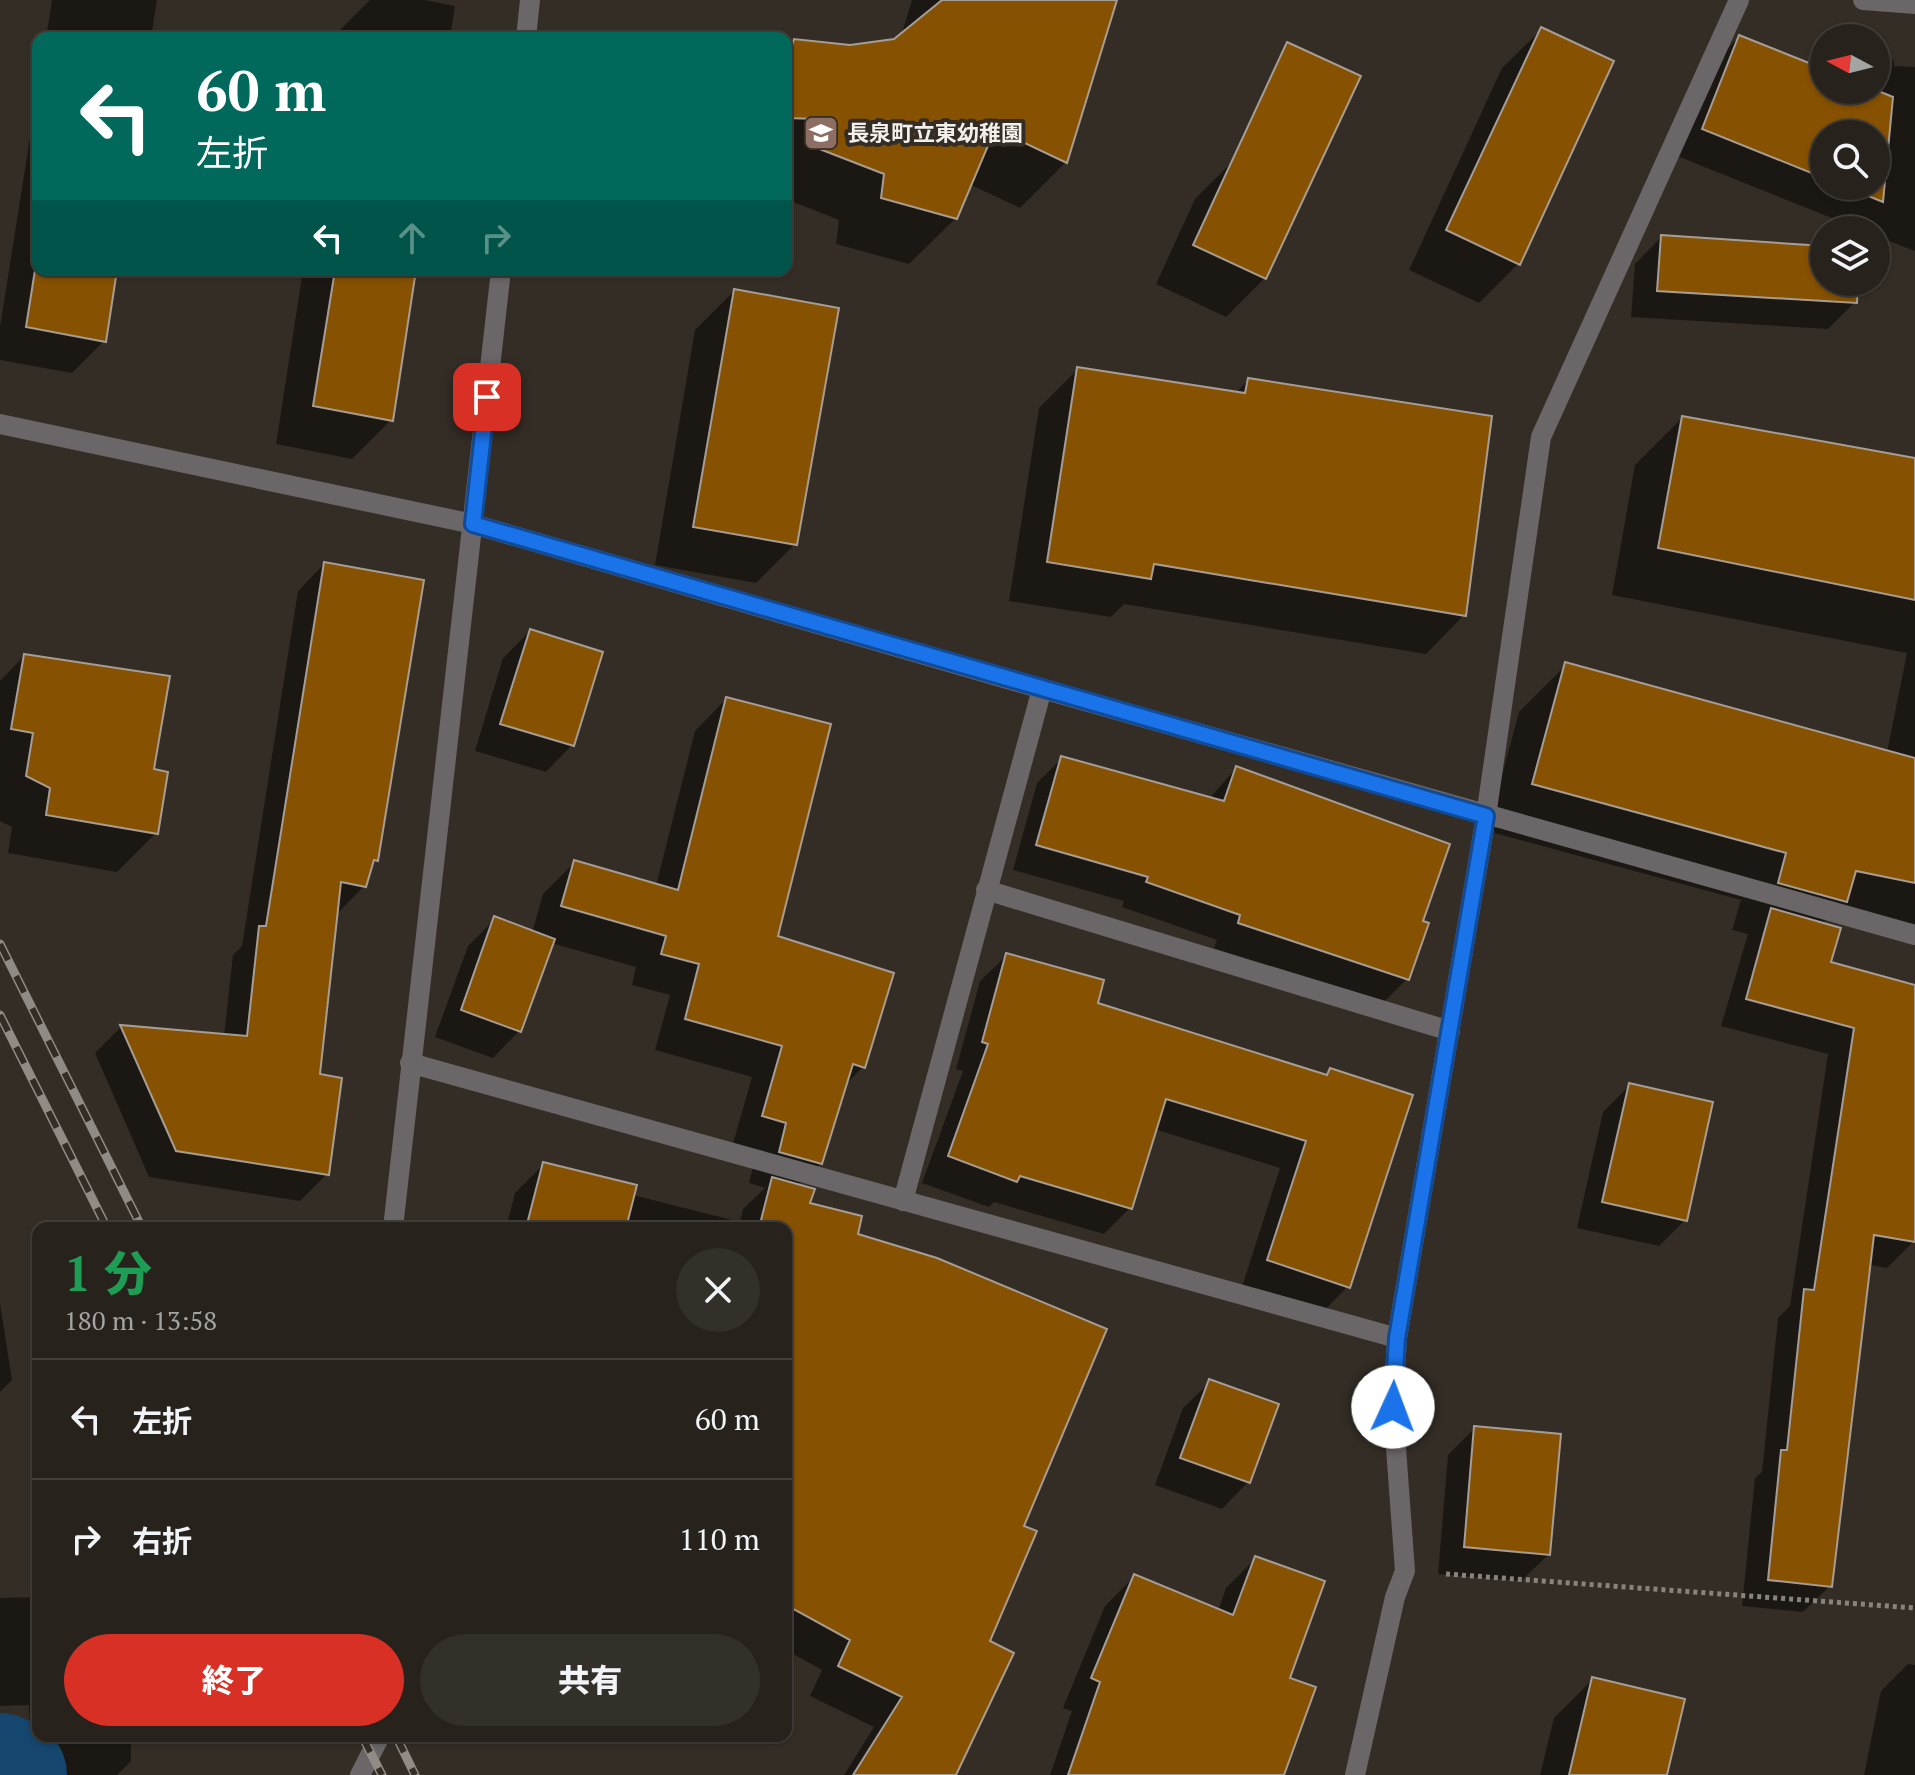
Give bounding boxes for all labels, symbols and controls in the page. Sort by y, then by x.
north arrow [1810,24,1890,104]
map controls [1810,24,1890,296]
text: 60 m [196,53,326,127]
icon: left [64,64,168,168]
school or university icon: 長泉町立東幼稚園 [802,114,840,152]
place label: 長泉町立東幼稚園 [847,118,1023,147]
button: search [1810,120,1890,200]
text: 左折 [196,129,268,176]
icon: left [306,216,350,260]
icon: ahead [390,216,434,260]
icon: right [474,216,518,260]
button: layers [1810,216,1890,296]
pin [453,363,521,431]
icon: arrive [465,375,509,419]
text: 1 分 [64,1241,152,1305]
button: close [676,1248,760,1332]
text: 180 m · 13:58 [64,1303,217,1337]
position arrow [1351,1365,1435,1449]
icon: left [64,1397,108,1441]
text: 60 m [695,1399,760,1439]
text: 左折 [132,1401,192,1441]
icon: right [64,1517,108,1561]
text: 110 m [679,1519,760,1559]
text: 右折 [132,1521,192,1561]
button: 終了 [64,1634,404,1726]
button: 共有 [420,1634,760,1726]

